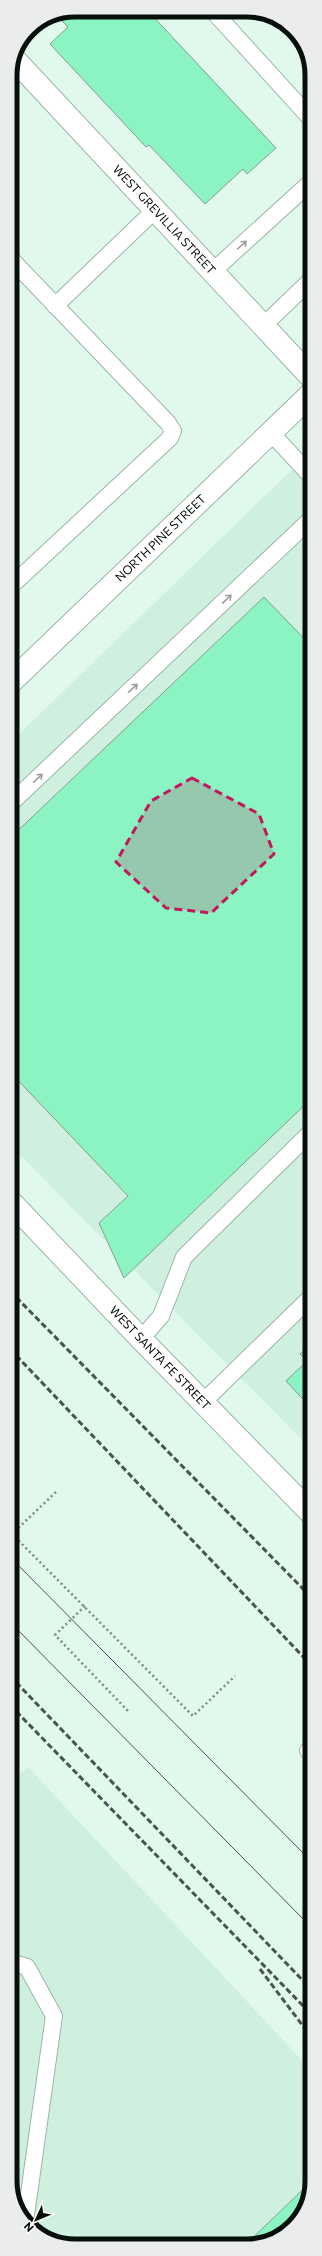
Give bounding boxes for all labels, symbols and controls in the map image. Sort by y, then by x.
street label: WEST GREVILLIA STREET [111,161,219,277]
one-way arrow [237,240,247,250]
street label: NORTH PINE STREET [112,491,208,584]
one-way arrow [222,594,232,603]
one-way arrow [128,683,138,693]
one-way arrow [33,773,43,782]
street label: WEST SANTA FE STREET [107,1303,214,1412]
north arrow [16,2200,56,2240]
text: N [21,2220,36,2235]

